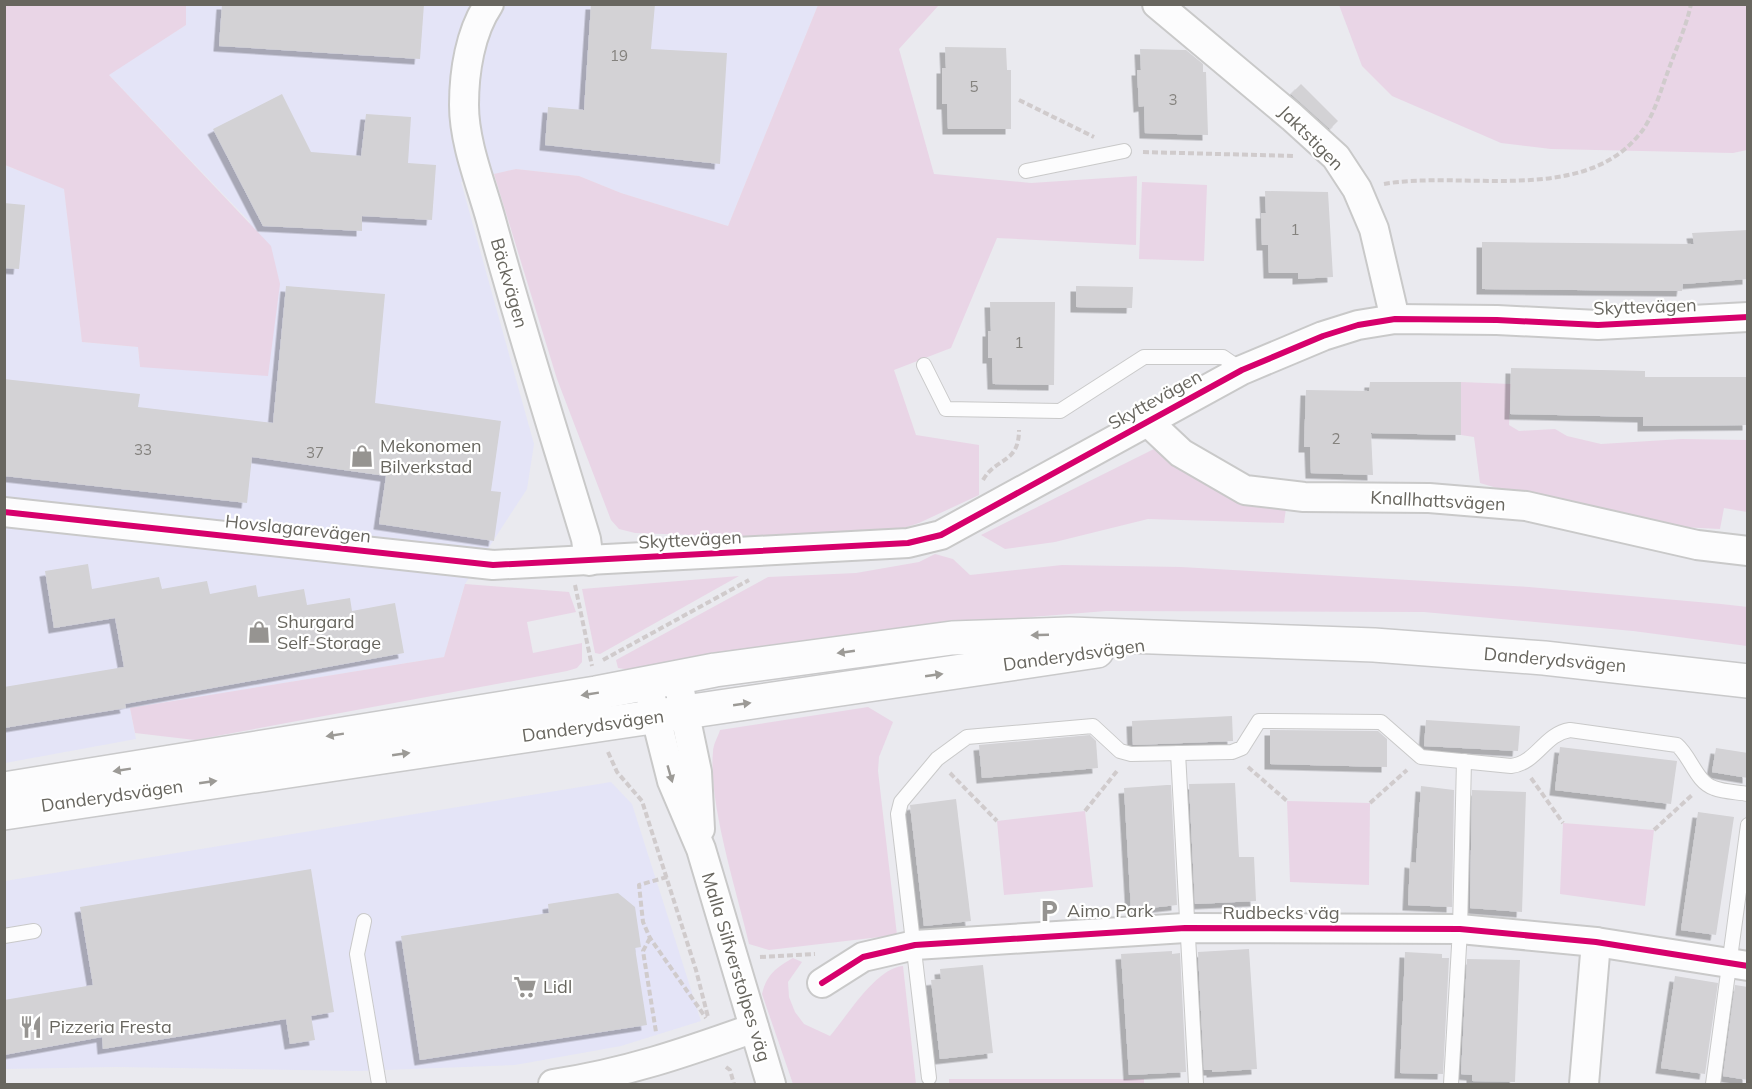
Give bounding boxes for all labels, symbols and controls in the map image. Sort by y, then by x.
house number: 19 [610,46,628,65]
house number: 5 [969,77,979,96]
house number: 3 [1168,90,1178,109]
street label: Jaktstigen [1274,100,1349,175]
house number: 1 [1290,220,1300,239]
street label: Bäckvägen [486,235,533,330]
street label: Skyttevägen [1593,293,1697,320]
house number: 1 [1014,333,1024,352]
street label: Skyttevägen [1104,364,1206,435]
house number: 2 [1331,429,1341,448]
place label: Mekonomen Bilverkstad [380,434,482,478]
house number: 33 [134,440,152,459]
house number: 37 [306,443,324,462]
shop icon: Mekonomen Bilverkstad [349,443,375,469]
street label: Knallhattsvägen [1370,485,1506,516]
street label: Hovslagarevägen [224,509,372,548]
street label: Skyttevägen [638,525,742,554]
place label: Shurgard Self-Storage [277,610,381,654]
shop icon: Shurgard Self-Storage [246,619,272,645]
one-way arrow [1031,630,1050,639]
street label: Danderydsvägen [1002,633,1146,676]
street label: Danderydsvägen [1483,642,1627,677]
one-way arrow [836,647,855,657]
one-way arrow [925,671,944,680]
one-way arrow [580,689,599,698]
one-way arrow [732,699,751,708]
street label: Danderydsvägen [521,704,665,747]
one-way arrow [325,731,344,740]
one-way arrow [391,749,410,758]
one-way arrow [112,765,131,774]
one-way arrow [666,765,675,783]
street label: Danderydsvägen [40,774,184,817]
one-way arrow [198,777,217,786]
street label: Malla Silfverstolpes väg [697,869,776,1064]
parking icon: Aimo Park [1036,898,1062,924]
place label: Aimo Park [1067,899,1154,922]
street label: Rudbecks väg [1222,901,1340,924]
supermarket icon: Lidl [512,974,538,1000]
place label: Lidl [543,975,572,998]
restaurant icon: Pizzeria Fresta [18,1014,44,1040]
place label: Pizzeria Fresta [49,1015,172,1038]

